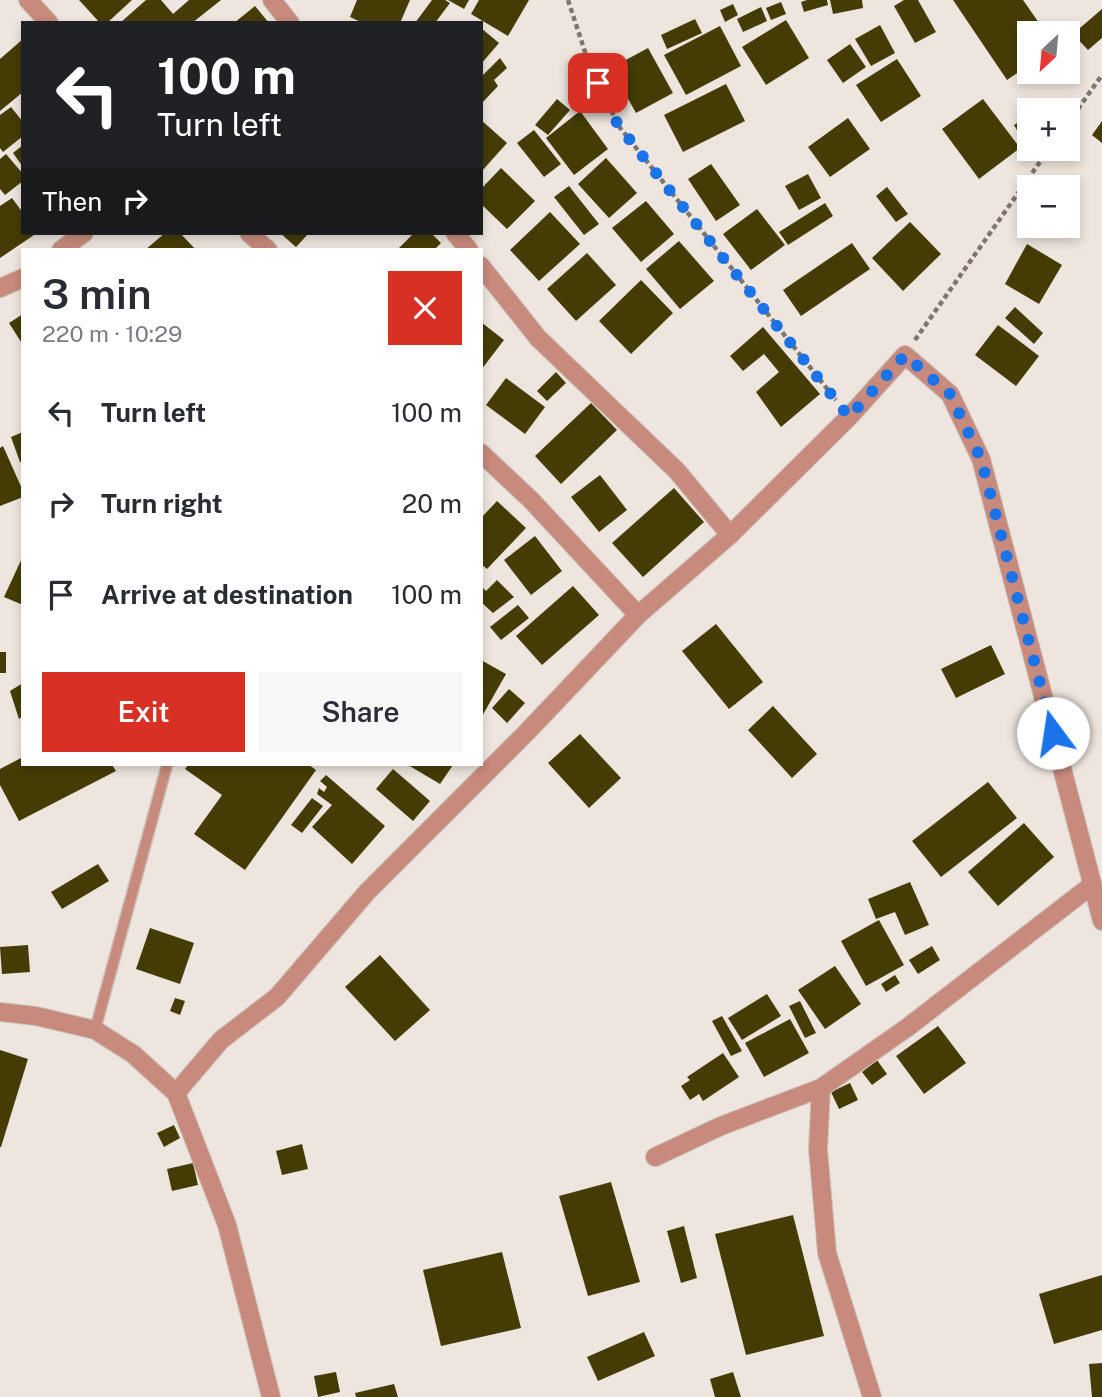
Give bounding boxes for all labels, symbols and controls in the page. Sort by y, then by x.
north arrow [1017,21,1080,84]
map controls [1017,21,1080,238]
text: 100 m [157,47,296,105]
icon: left [42,49,133,140]
pin [568,53,628,113]
icon: arrive [579,64,617,102]
button: + [1017,98,1080,161]
text: Turn left [157,106,282,143]
button: − [1017,175,1080,238]
icon: right [116,182,154,220]
text: Then [42,186,102,217]
text: 3 min [42,269,152,318]
button: close [388,271,462,345]
text: 220 m · 10:29 [42,320,182,347]
icon: left [42,394,80,432]
text: Turn left [101,397,206,428]
text: 100 m [391,397,462,428]
icon: right [42,485,80,523]
text: Turn right [101,488,223,519]
text: 20 m [402,488,462,519]
icon: arrive [42,576,80,614]
text: Arrive at destination [101,579,353,610]
text: 100 m [391,579,462,610]
button: Exit [42,672,245,752]
button: Share [259,672,462,752]
position arrow [1016,696,1090,770]

